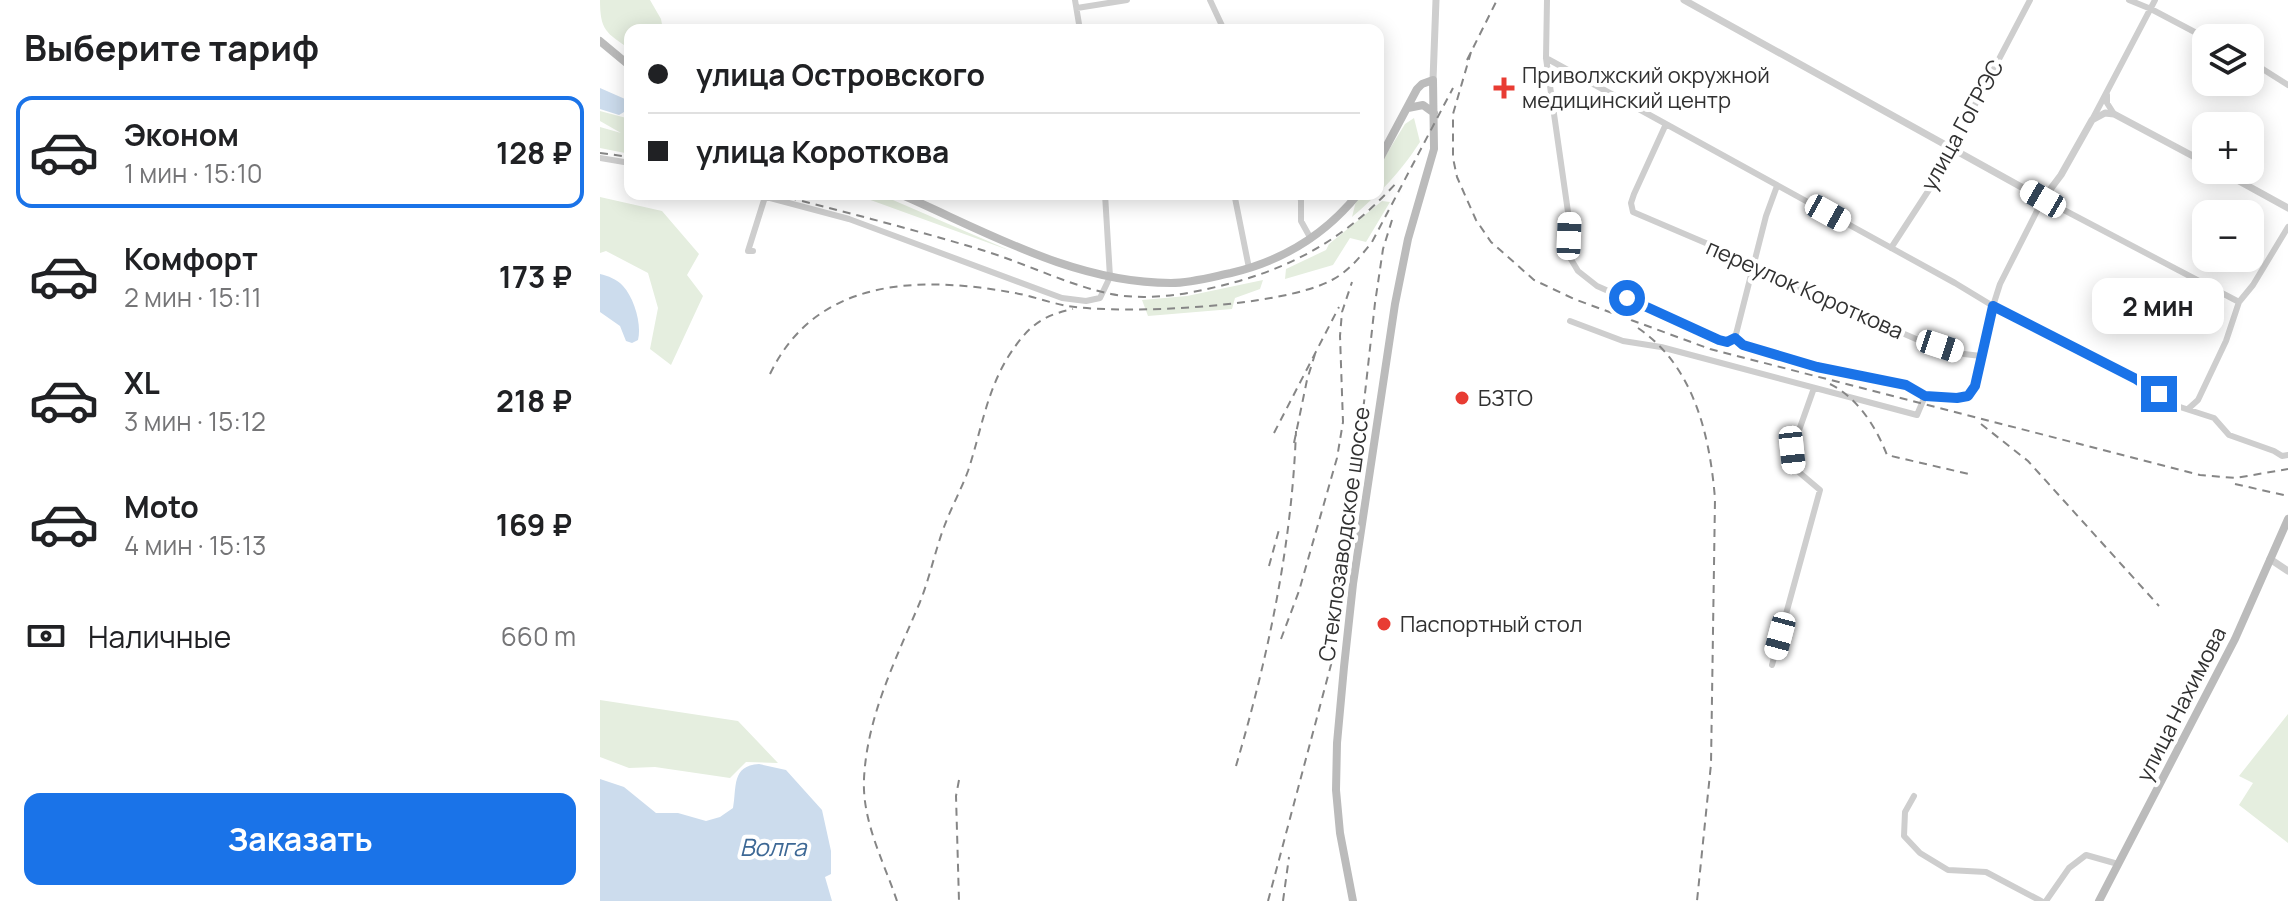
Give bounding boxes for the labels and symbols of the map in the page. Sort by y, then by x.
street label: улица ГоГРЭС [1914,54,2010,196]
place label: Приволжский окружной медицинский центр [1522,60,1770,115]
marker: Приволжский окружной медицинский центр [1493,77,1515,99]
car [2016,177,2070,221]
car [1801,191,1855,235]
car [1556,212,1582,260]
street label: переулок Короткова [1702,232,1908,346]
callout: 2 мин [2093,278,2225,334]
route start [1609,280,1645,316]
car [1913,327,1967,365]
route end [2141,376,2177,412]
place label: БЗТО [1478,383,1533,413]
marker: БЗТО [1453,389,1471,407]
street label: Стеклозаводское шоссе [1311,405,1377,663]
car [1778,425,1806,475]
place label: Паспортный стол [1400,609,1582,639]
car [1762,610,1798,662]
marker: Паспортный стол [1375,615,1393,633]
street label: улица Нахимова [2129,621,2233,787]
water label: Волга [740,830,808,863]

